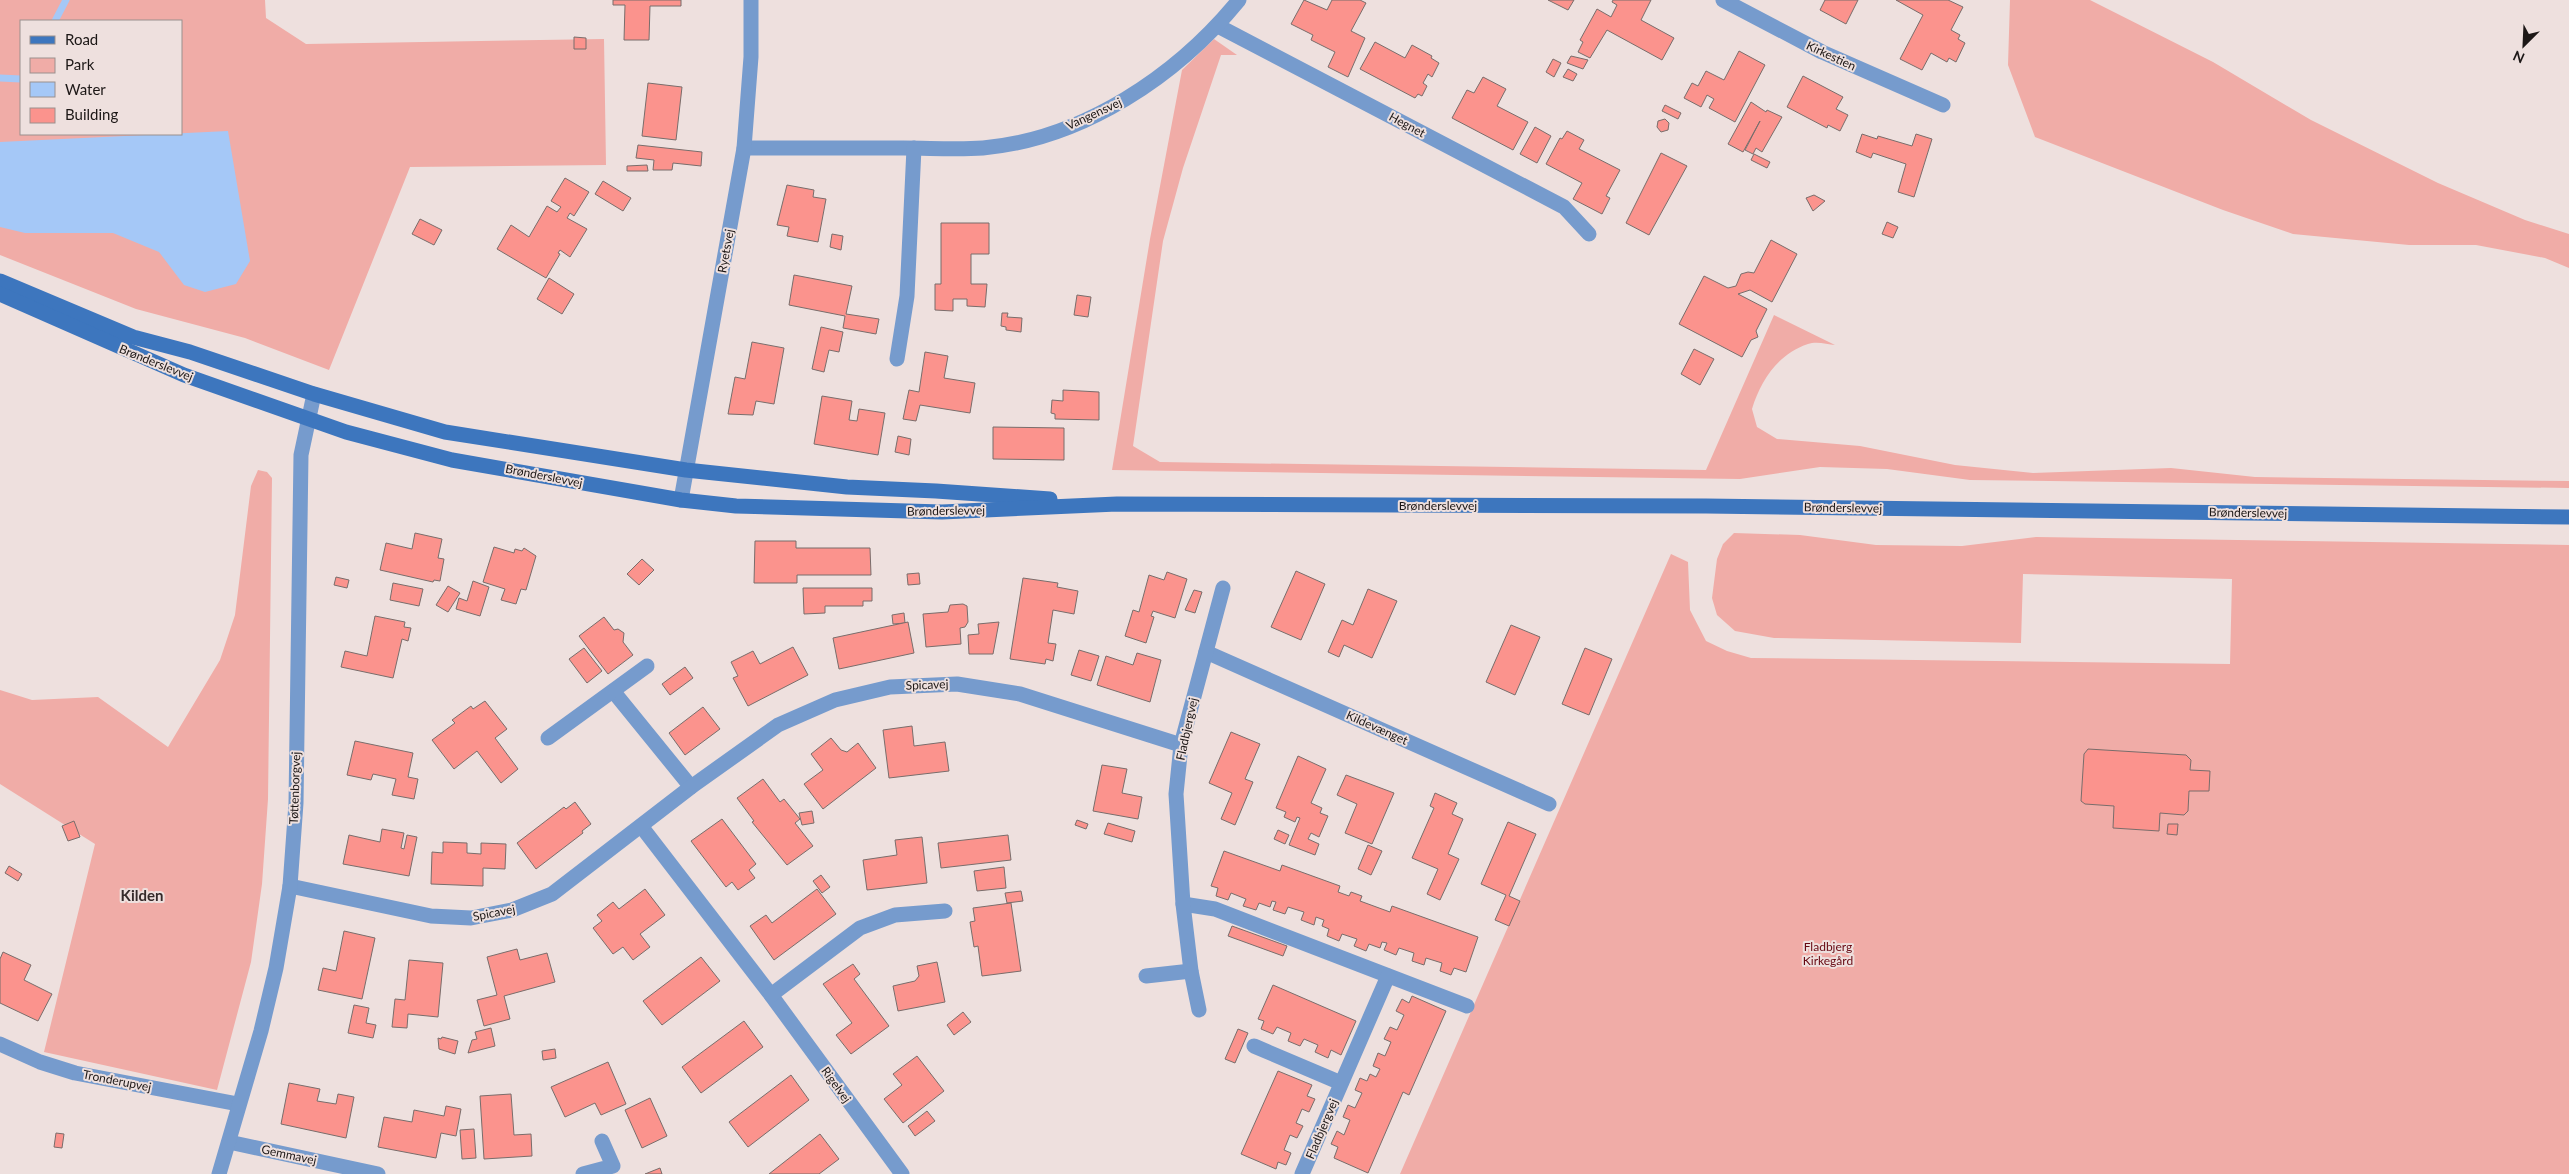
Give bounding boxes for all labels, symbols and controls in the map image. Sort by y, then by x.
legend [20,20,182,135]
north arrow [2499,20,2549,70]
text: Road [65,30,98,48]
street label: Kirkestien [1804,38,1858,74]
text: N [2510,47,2527,67]
text: Park [65,55,95,73]
text: Water [65,80,106,98]
street label: Vangensvej [1064,94,1124,133]
text: Building [65,105,118,123]
street label: Hegnet [1387,109,1429,141]
street label: Ryetsvej [714,228,737,274]
street label: Brønderslevvej [117,341,195,384]
street label: Brønderslevvej [504,461,584,490]
street label: Brønderslevvej [1399,498,1477,513]
street label: Brønderslevvej [1804,499,1882,516]
street label: Brønderslevvej [907,502,985,519]
street label: Brønderslevvej [2209,504,2287,521]
street label: Spicavej [905,676,949,693]
street label: Fladbjergvej [1173,696,1201,762]
street label: Kildevænget [1344,707,1411,748]
street label: Tøttenborgvej [286,751,303,825]
district label: Kilden [121,886,163,904]
street label: Spicavej [471,901,516,924]
park label: Fladbjerg Kirkegård [1803,939,1853,968]
street label: Rigelvej [818,1064,855,1106]
street label: Tronderupvej [82,1067,153,1095]
street label: Fladbjergvej [1302,1096,1341,1161]
street label: Gemmavej [260,1141,318,1168]

